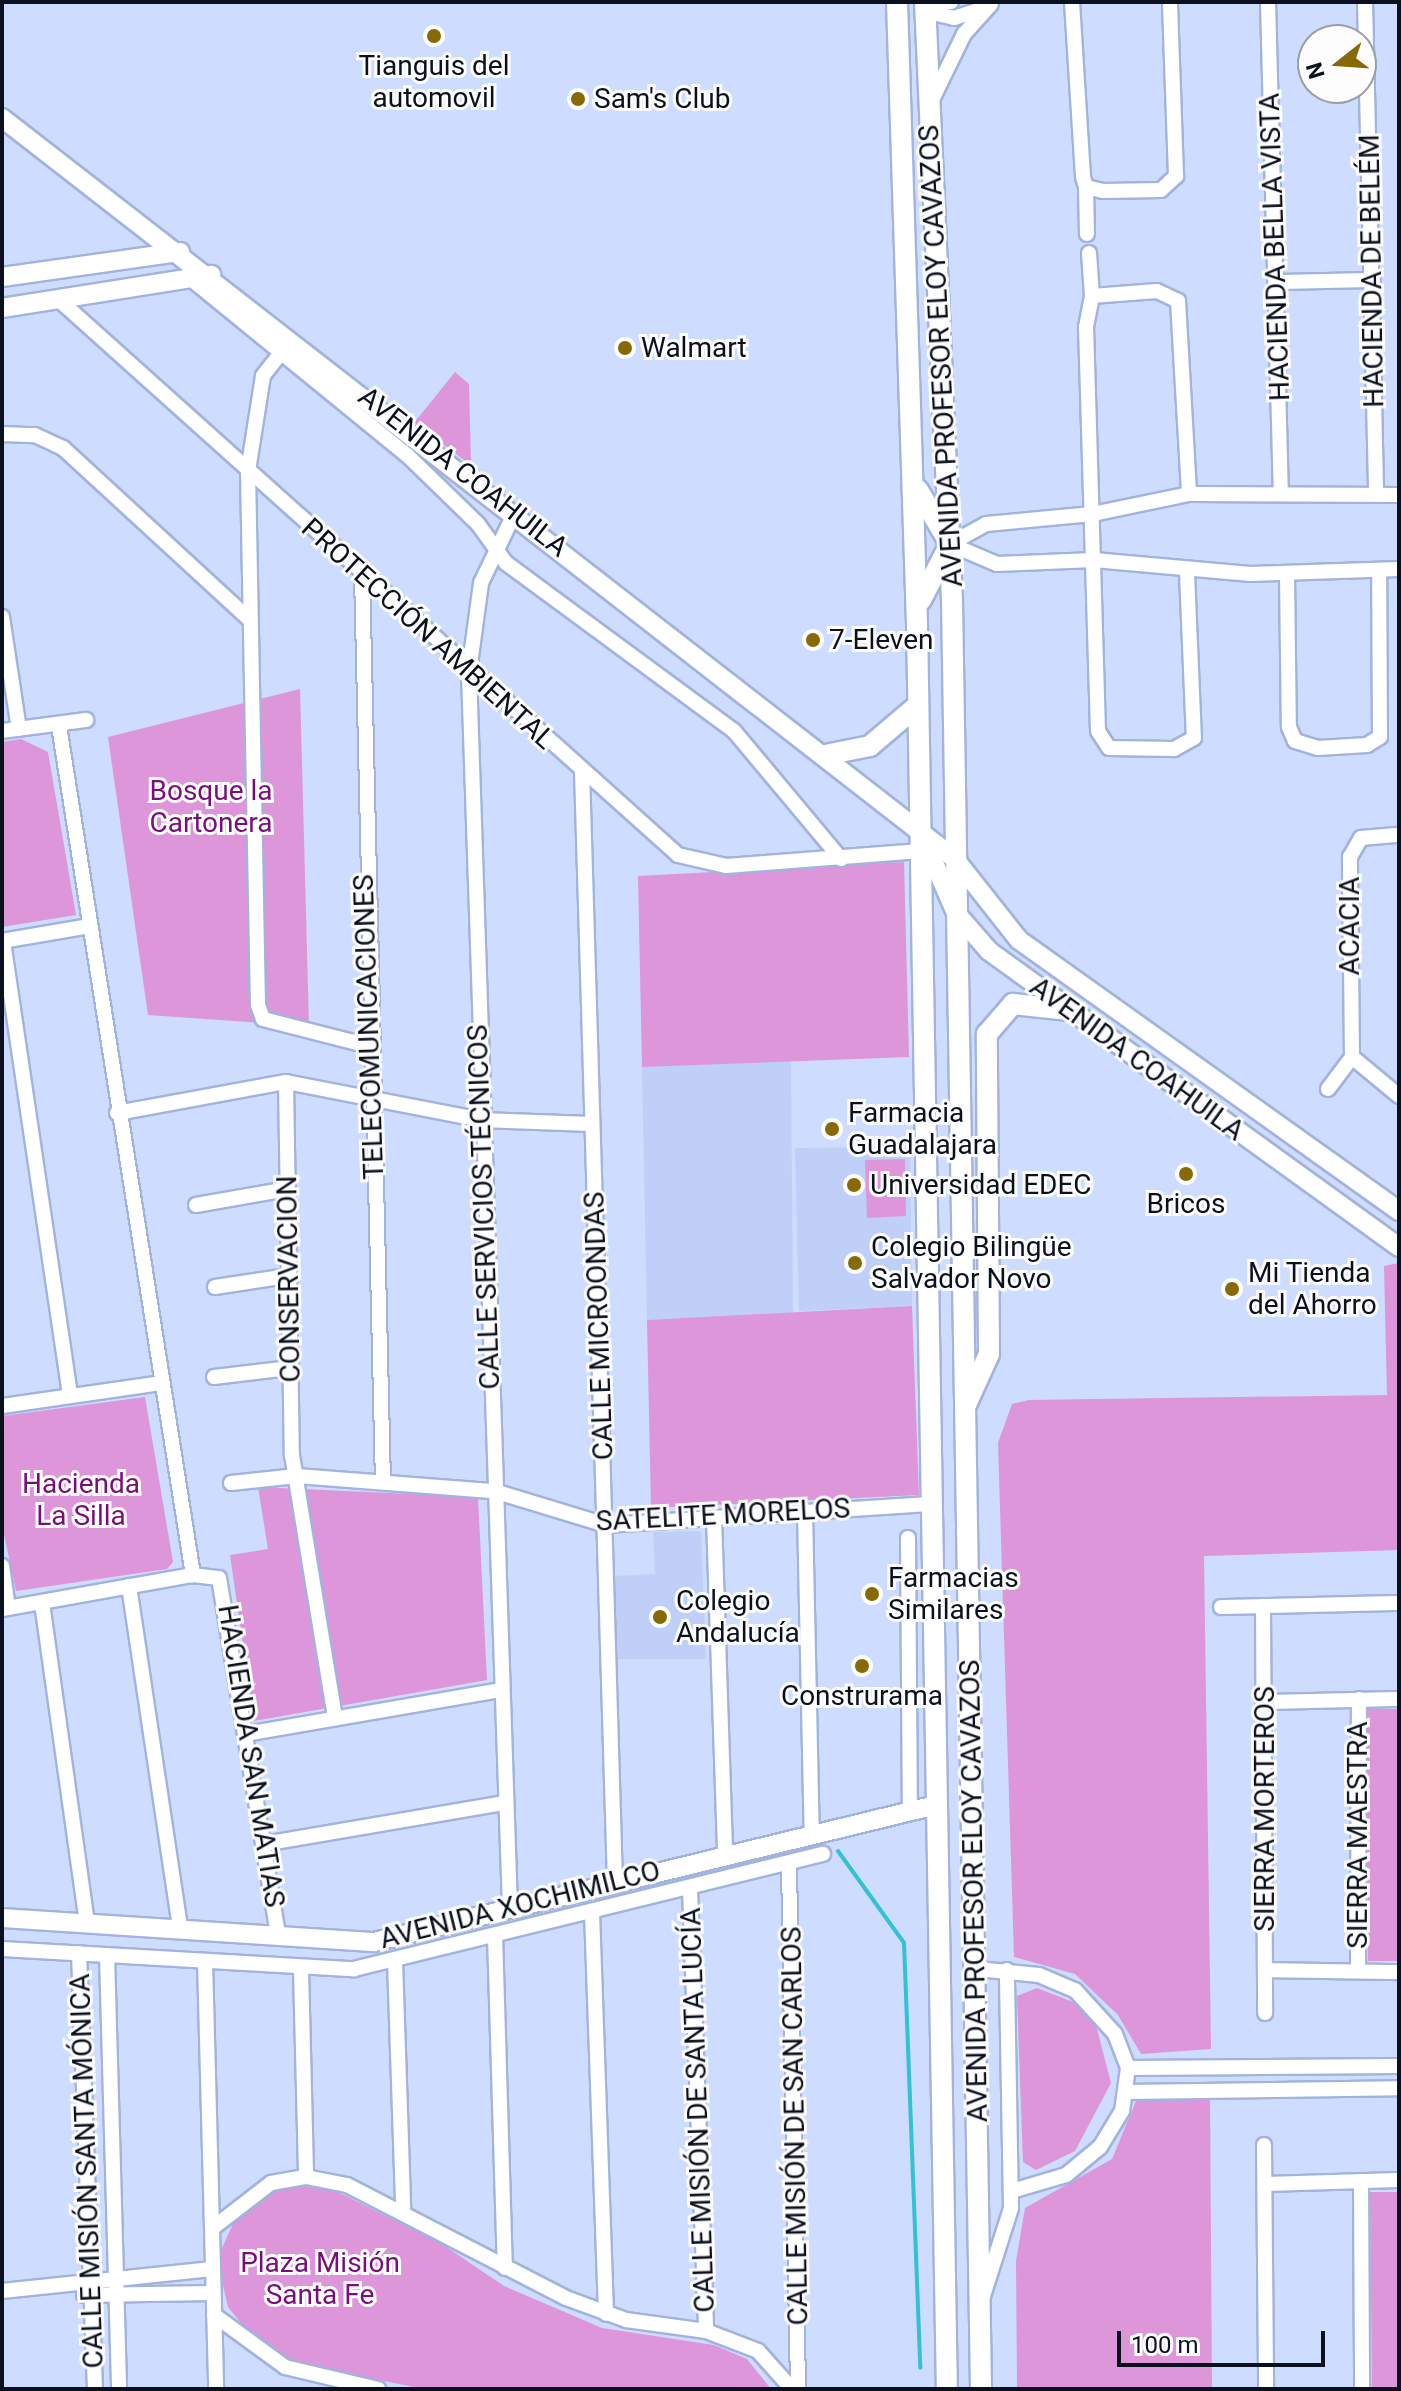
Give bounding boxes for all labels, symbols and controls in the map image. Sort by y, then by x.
north arrow [1297,24,1377,104]
marker: Tianguis del automovil [425,27,443,45]
place label: Tianguis del automovil [358,49,510,115]
text: N [1301,59,1330,82]
place label: Sam's Club [594,82,730,116]
marker: Sam's Club [569,90,587,108]
street label: HACIENDA BELLA VISTA [1253,92,1297,402]
street label: AVENIDA PROFESOR ELOY CAVAZOS [912,124,970,588]
street label: HACIENDA DE BELÉM [1353,134,1391,408]
place label: Walmart [641,331,747,365]
marker: Walmart [616,339,634,357]
street label: AVENIDA COAHUILA [352,380,574,564]
street label: PROTECCIÓN AMBIENTAL [295,511,561,757]
place label: 7-Eleven [829,623,934,657]
marker: 7-Eleven [804,631,822,649]
park label: Bosque la Cartonera [149,774,273,840]
street label: TELECOMUNICACIONES [347,874,391,1180]
street label: ACACIA [1333,877,1367,975]
street label: AVENIDA COAHUILA [1023,970,1251,1148]
street label: CALLE SERVICIOS TÉCNICOS [461,1024,507,1390]
place label: Farmacia Guadalajara [848,1096,997,1162]
marker: Farmacia Guadalajara [823,1120,841,1138]
marker: Bricos [1177,1165,1195,1183]
place label: Universidad EDEC [870,1168,1092,1202]
street label: CONSERVACION [270,1175,308,1383]
marker: Universidad EDEC [845,1176,863,1194]
place label: Bricos [1147,1187,1225,1221]
street label: CALLE MICROONDAS [578,1191,620,1461]
place label: Colegio Bilingüe Salvador Novo [871,1230,1072,1296]
marker: Colegio Bilingüe Salvador Novo [846,1254,864,1272]
place label: Mi Tienda del Ahorro [1248,1256,1377,1322]
marker: Mi Tienda del Ahorro [1223,1280,1241,1298]
park label: Hacienda La Silla [22,1467,140,1533]
street label: SATELITE MORELOS [595,1492,851,1538]
place label: Farmacias Similares [888,1561,1019,1627]
place label: Colegio Andalucía [676,1584,800,1650]
marker: Farmacias Similares [863,1585,881,1603]
street label: HACIENDA SAN MATIAS [210,1602,292,1910]
marker: Colegio Andalucía [651,1608,669,1626]
marker: Construrama [853,1657,871,1675]
street label: AVENIDA PROFESOR ELOY CAVAZOS [953,1659,995,2123]
place label: Construrama [781,1679,943,1713]
street label: SIERRA MORTEROS [1248,1686,1282,1932]
street label: SIERRA MAESTRA [1341,1721,1375,1949]
street label: AVENIDA XOCHIMILCO [376,1854,664,1956]
street label: CALLE MISIÓN DE SANTA LUCÍA [674,1907,722,2313]
street label: CALLE MISIÓN DE SAN CARLOS [775,1926,815,2326]
street label: CALLE MISIÓN SANTA MÓNICA [63,1973,111,2369]
park label: Plaza Misión Santa Fe [240,2246,400,2312]
scale bar [1121,2315,1329,2365]
text: 100 m [1131,2331,1198,2359]

